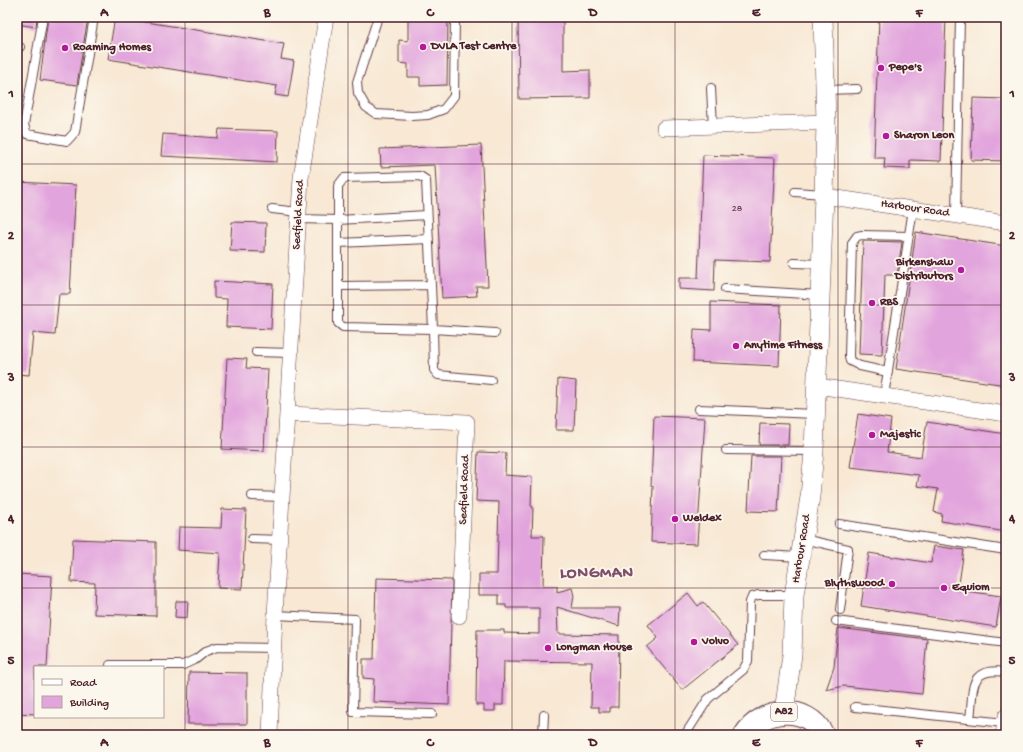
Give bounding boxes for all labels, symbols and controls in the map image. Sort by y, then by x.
text: A [99,6,109,21]
text: B [263,6,272,21]
text: C [425,6,435,21]
text: D [588,6,598,21]
text: E [752,6,761,21]
text: F [915,6,924,21]
place label: DVLA Test Centre [430,40,517,54]
place label: Roaming Homes [72,41,151,55]
marker: DVLA Test Centre [418,42,428,52]
marker: Roaming Homes [60,43,70,53]
place label: Pepe's [888,61,922,75]
marker: Pepe's [876,63,886,73]
text: 1 [7,87,14,102]
text: 1 [1008,87,1015,102]
place label: Sharon Leon [894,129,955,143]
marker: Sharon Leon [881,131,891,141]
street label: Seafield Road [290,179,308,250]
street label: Harbour Road [880,197,951,221]
house number: 28 [732,203,743,215]
text: 2 [8,229,15,244]
text: 2 [1009,229,1016,244]
place label: Birkenshaw Distributors [894,256,954,284]
marker: Birkenshaw Distributors [956,265,966,275]
place label: RBS [879,296,898,310]
marker: RBS [867,298,877,308]
place label: Anytime Fitness [743,339,823,353]
marker: Anytime Fitness [731,341,741,351]
text: 3 [7,371,15,386]
text: 3 [1008,371,1016,386]
place label: Majestic [880,428,922,442]
marker: Majestic [867,430,877,440]
street label: Seafield Road [457,454,473,525]
text: 4 [7,512,15,527]
place label: Weldex [682,512,722,526]
text: 4 [1008,512,1016,527]
street label: Harbour Road [790,513,814,584]
marker: Weldex [670,514,680,524]
district label: LONGMAN [560,565,634,584]
place label: Blythswood [824,577,886,591]
marker: Blythswood [887,579,897,589]
place label: Equiom [951,581,990,595]
marker: Equiom [939,583,949,593]
place label: Volvo [701,635,730,649]
marker: Volvo [689,637,699,647]
place label: Longman House [556,641,633,655]
marker: Longman House [543,643,553,653]
text: 5 [8,654,15,669]
text: 5 [1009,654,1016,669]
legend [34,666,164,718]
text: Road [70,677,97,691]
text: Building [69,697,109,711]
road number: A82 [771,703,797,721]
text: A [99,736,109,751]
text: B [263,736,272,751]
text: C [425,736,435,751]
text: D [588,736,598,751]
text: E [752,736,761,751]
text: F [915,736,924,751]

